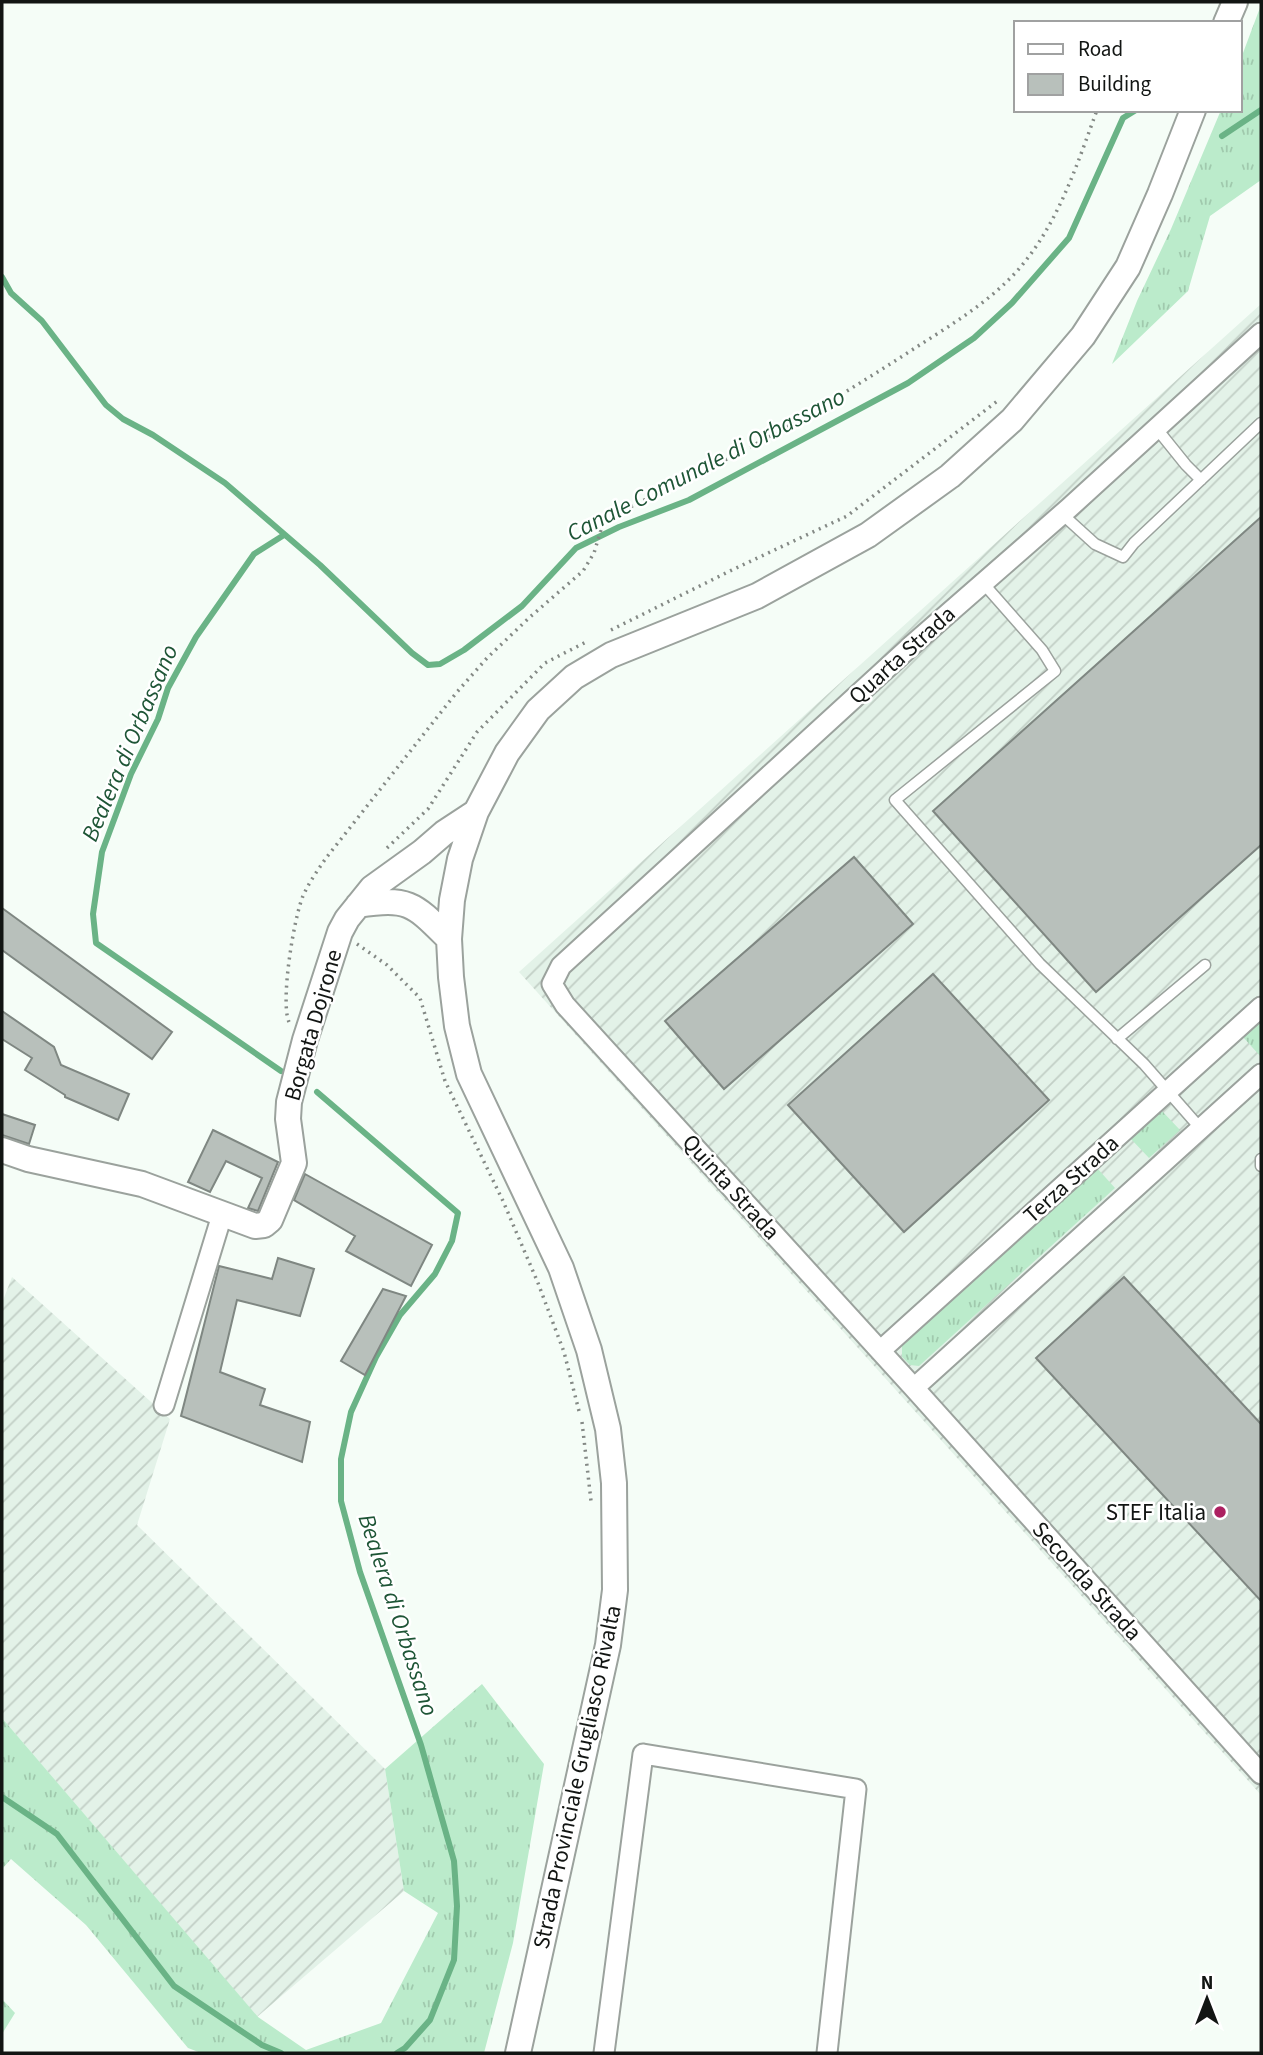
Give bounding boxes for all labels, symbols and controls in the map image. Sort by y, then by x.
legend [1014,21,1242,112]
text: Road [1078,34,1123,64]
text: Building [1078,69,1152,99]
water label: Canale Comunale di Orbassano [561,379,851,551]
street label: Quarta Strada [841,598,963,712]
water label: Bealera di Orbassano [73,639,187,847]
street label: Borgata Dojrone [276,945,350,1105]
street label: Quinta Strada [674,1127,788,1247]
street label: Terza Strada [1016,1127,1126,1231]
place label: STEF Italia [1106,1496,1206,1529]
marker: STEF Italia [1212,1504,1228,1520]
water label: Bealera di Orbassano [349,1509,447,1721]
street label: Seconda Strada [1024,1514,1150,1648]
street label: Strada Provinciale Grugliasco Rivalta [524,1602,630,1952]
north arrow [1172,1964,1242,2034]
text: N [1201,1970,1213,1997]

